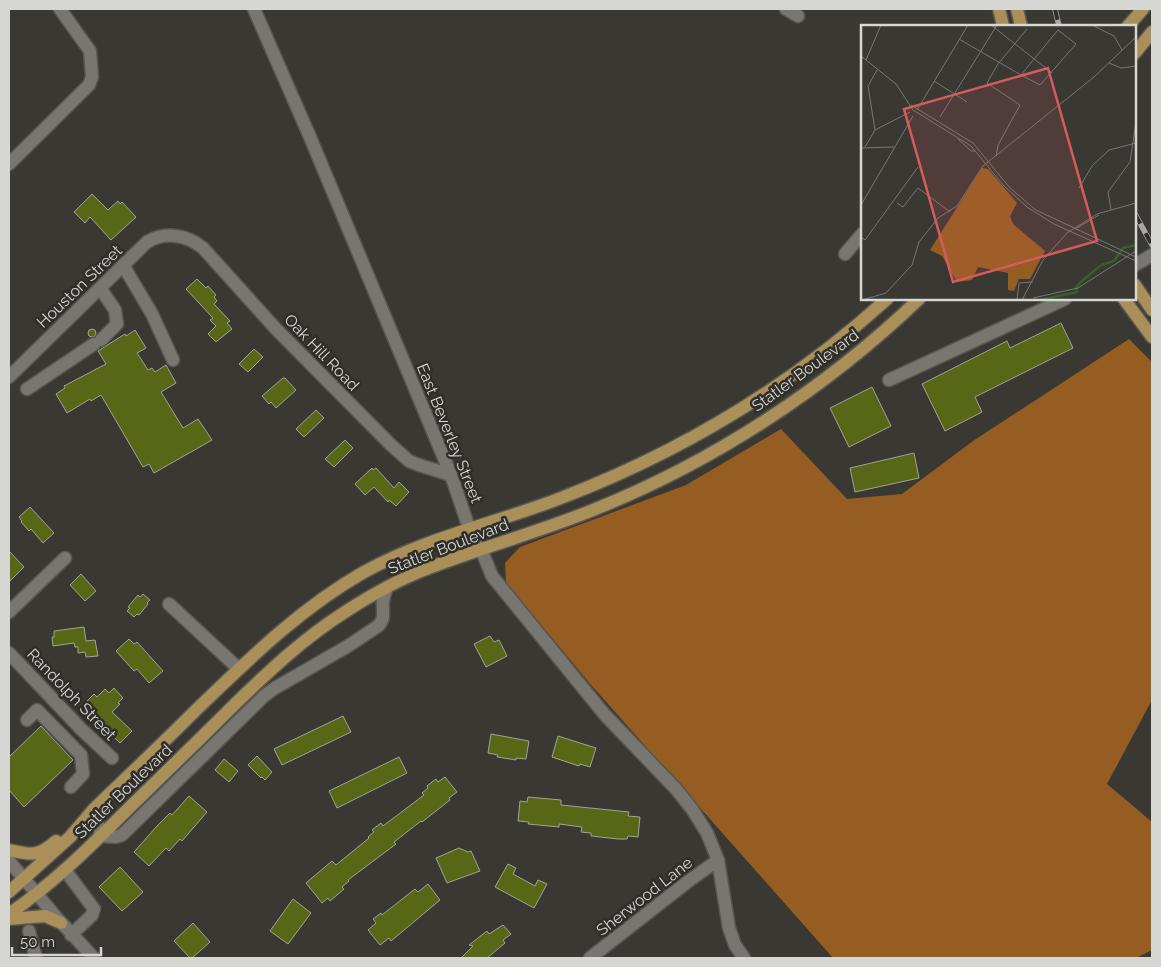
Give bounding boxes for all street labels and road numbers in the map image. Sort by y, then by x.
street label: Houston Street [33,241,126,332]
street label: Oak Hill Road [280,310,363,395]
street label: Statler Boulevard [748,325,863,416]
street label: East Beverley Street [413,361,486,506]
street label: Statler Boulevard [385,515,511,578]
street label: Randolph Street [23,645,121,745]
street label: Statler Boulevard [71,740,176,843]
street label: Sherwood Lane [593,853,696,940]

